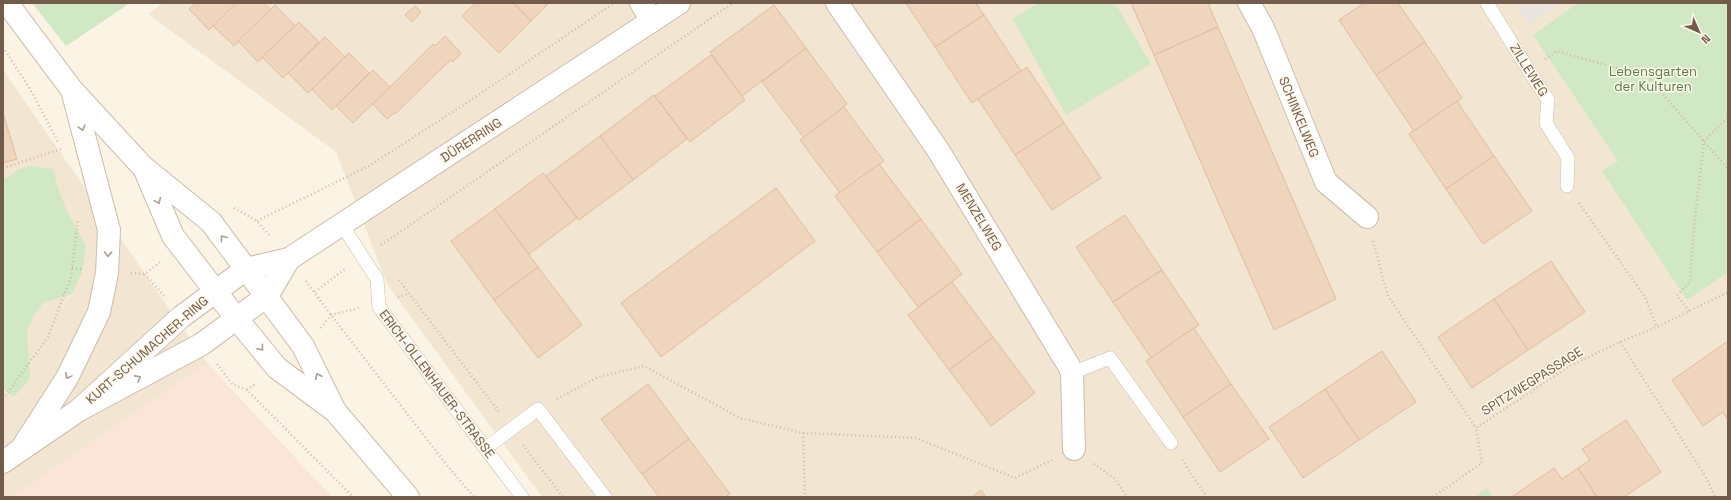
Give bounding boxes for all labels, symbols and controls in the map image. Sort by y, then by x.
north arrow [1679,12,1719,52]
text: N [1699,32,1714,47]
street label: ZILLEWEG [1506,40,1552,100]
park label: Lebensgarten der Kulturen [1609,63,1697,95]
street label: SCHINKELWEG [1275,74,1323,160]
street label: DÜRERRING [437,114,505,166]
one-way arrow [77,124,86,131]
street label: MENZELWEG [952,180,1006,254]
one-way arrow [153,197,161,205]
one-way arrow [220,235,228,242]
one-way arrow [104,251,112,257]
street label: KURT-SCHUMACHER-RING [82,292,212,408]
street label: ERICH-OLLENHAUER-STRASSE [376,306,498,462]
street label: SPITZWEGPASSAGE [1478,343,1586,419]
one-way arrow [257,344,264,351]
one-way arrow [65,372,73,379]
one-way arrow [315,373,323,381]
one-way arrow [134,375,141,383]

